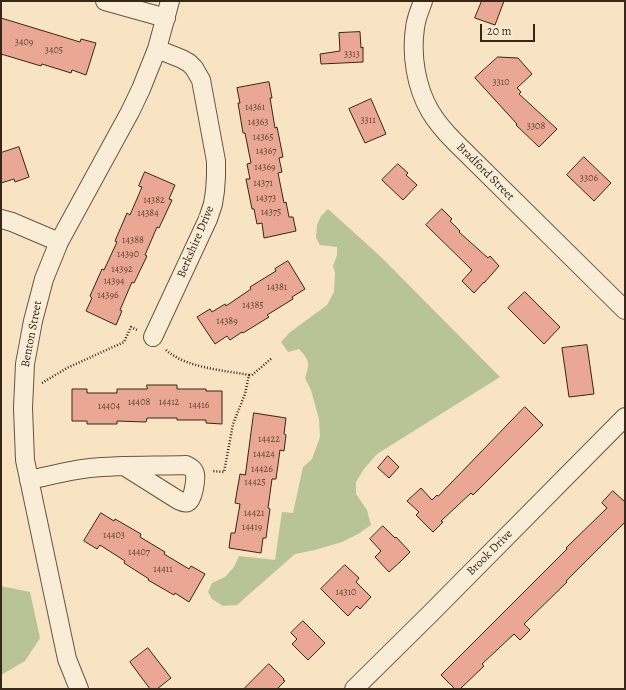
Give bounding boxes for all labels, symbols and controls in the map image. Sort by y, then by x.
scale bar [482,16,537,42]
text: 20 m [487,23,511,39]
house number: 3409 [15,37,33,49]
house number: 3405 [45,45,63,57]
house number: 3313 [344,49,360,61]
house number: 3310 [492,77,510,89]
house number: 14361 [245,102,265,114]
house number: 3311 [360,115,376,127]
house number: 14363 [248,117,268,129]
house number: 3308 [527,121,545,133]
house number: 14365 [252,132,274,144]
street label: Bradford Street [453,140,517,204]
house number: 14367 [256,146,276,158]
house number: 14369 [254,162,276,174]
house number: 3306 [580,173,598,185]
house number: 14371 [253,178,273,190]
house number: 14373 [256,193,276,205]
house number: 14382 [143,195,165,207]
street label: Berkshire Drive [174,204,218,280]
house number: 14375 [261,207,281,219]
house number: 14384 [137,208,159,220]
house number: 14388 [122,235,144,247]
house number: 14390 [117,249,139,261]
house number: 14392 [111,264,133,276]
house number: 14394 [103,276,125,288]
house number: 14381 [267,282,287,294]
house number: 14396 [97,290,119,302]
street label: Benton Street [19,300,45,368]
house number: 14385 [242,300,264,312]
house number: 14389 [216,316,238,328]
house number: 14408 [128,397,150,409]
house number: 14412 [159,397,179,409]
house number: 14416 [189,400,209,412]
house number: 14404 [98,401,120,413]
house number: 14422 [258,434,280,446]
house number: 14424 [253,449,275,461]
house number: 14426 [251,464,273,476]
house number: 14425 [244,477,266,489]
house number: 14421 [244,508,264,520]
house number: 14419 [242,522,262,534]
street label: Brook Drive [464,527,516,579]
house number: 14403 [103,530,125,542]
house number: 14407 [128,547,150,559]
house number: 14411 [153,564,173,576]
house number: 14310 [336,587,356,599]

